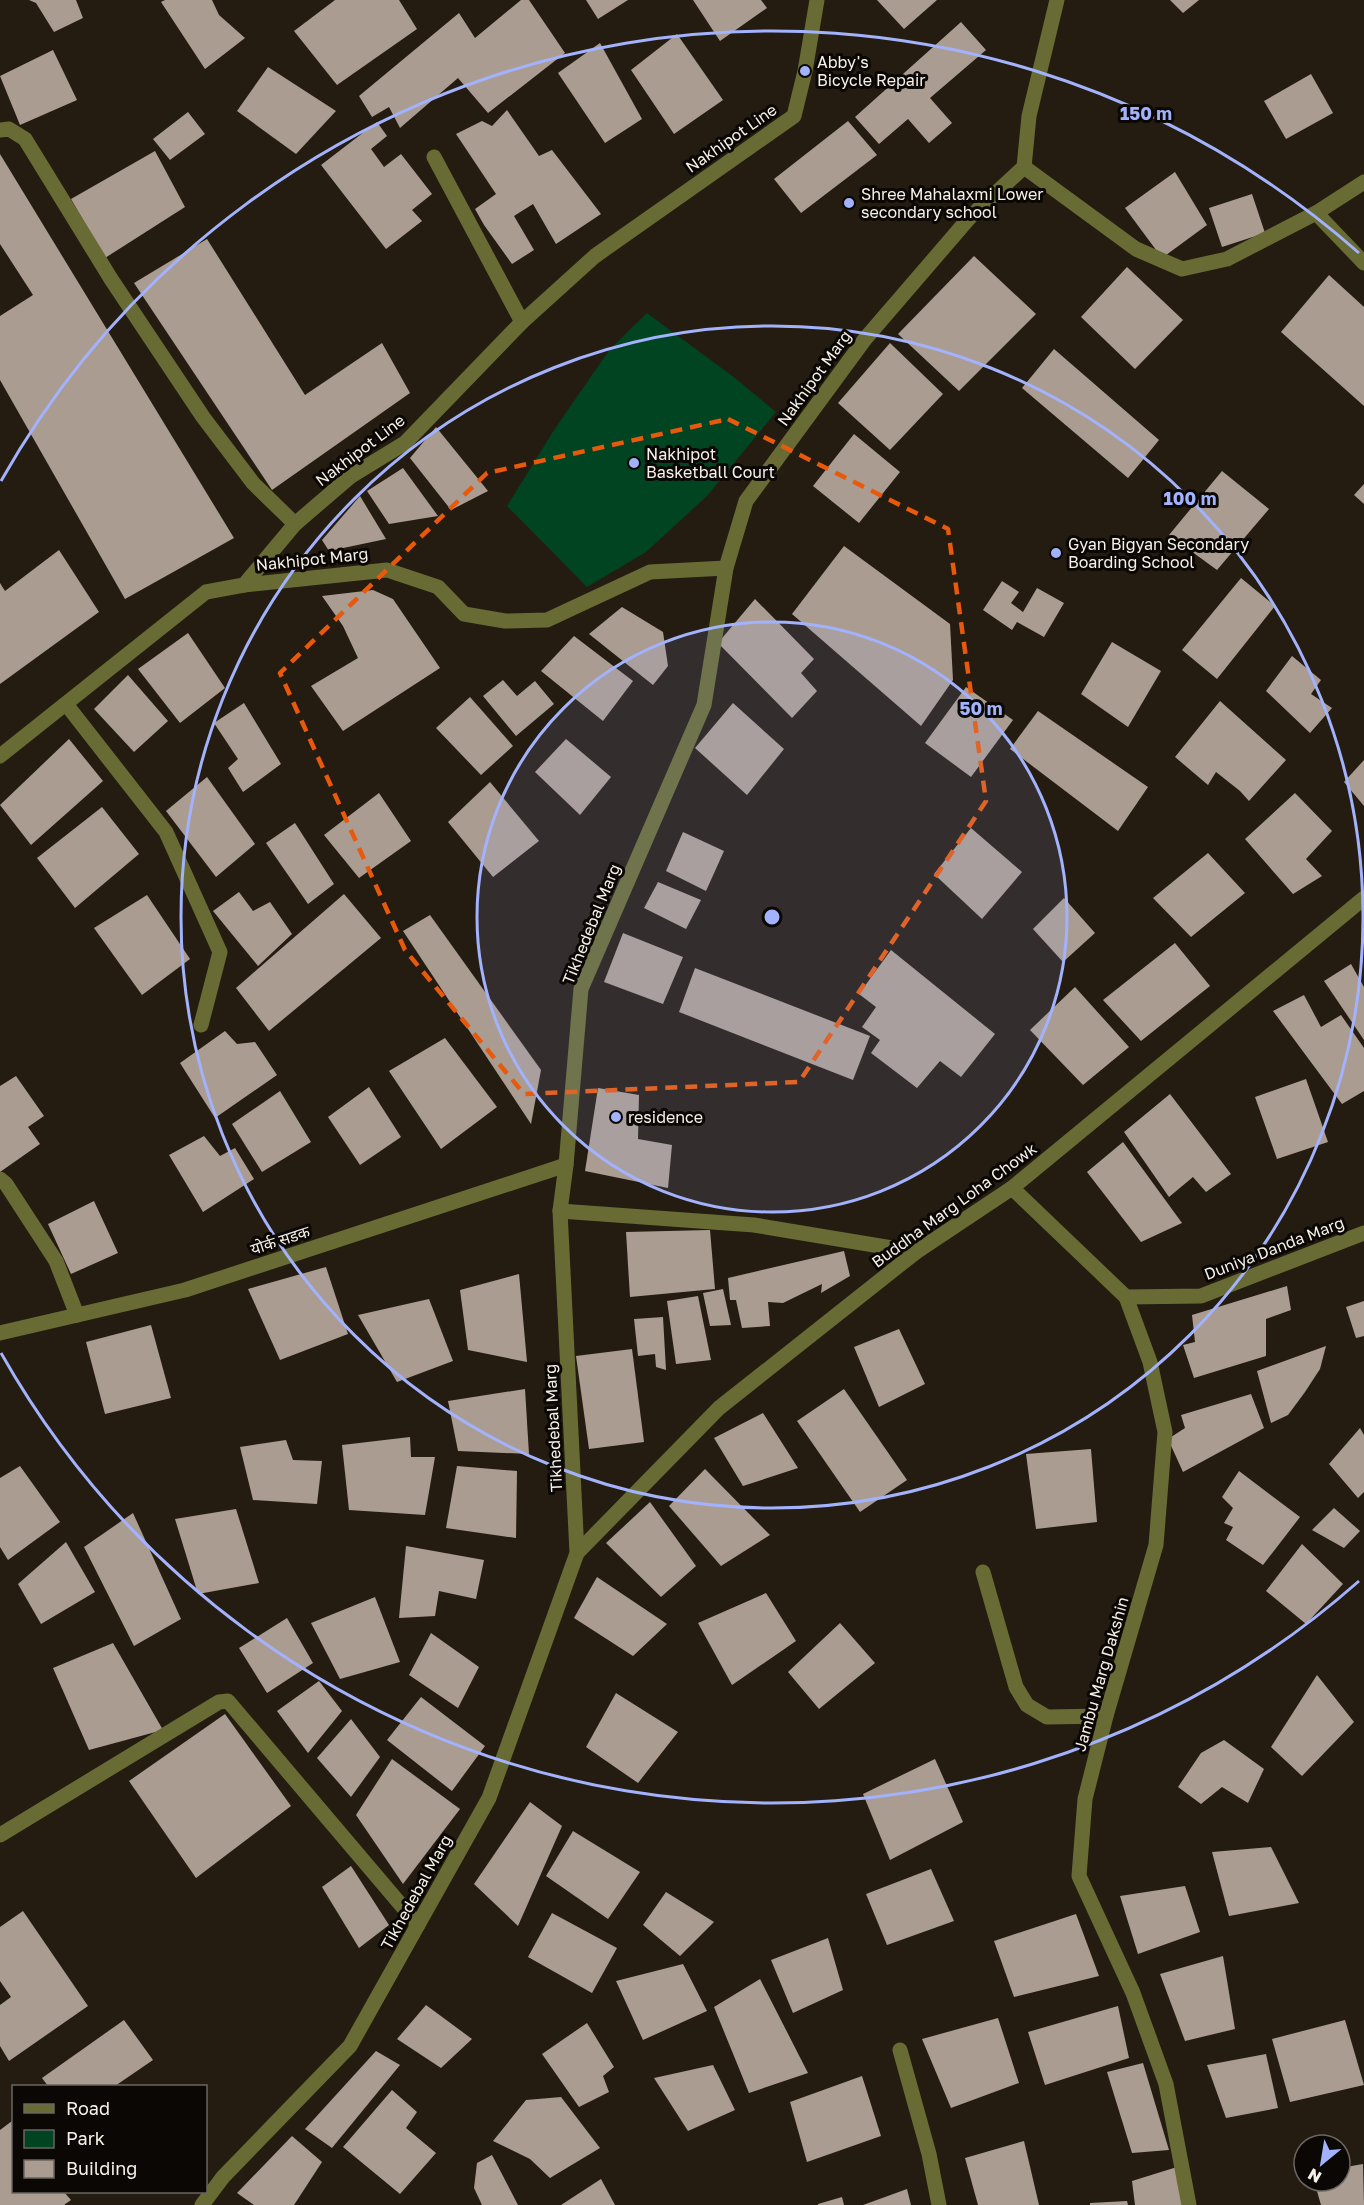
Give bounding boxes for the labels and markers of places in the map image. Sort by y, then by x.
place label: Abby's Bicycle Repair [817,52,925,90]
marker: Abby's Bicycle Repair [798,64,812,78]
place label: Shree Mahalaxmi Lower secondary school [861,184,1044,222]
marker: Shree Mahalaxmi Lower secondary school [842,196,856,210]
place label: Nakhipot Basketball Court [646,444,775,482]
marker: Nakhipot Basketball Court [627,456,641,470]
place label: Gyan Bigyan Secondary Boarding School [1068,534,1249,572]
marker: Gyan Bigyan Secondary Boarding School [1049,546,1063,560]
centre of rings [762,907,782,927]
place label: residence [628,1107,703,1127]
marker: residence [609,1110,623,1124]

